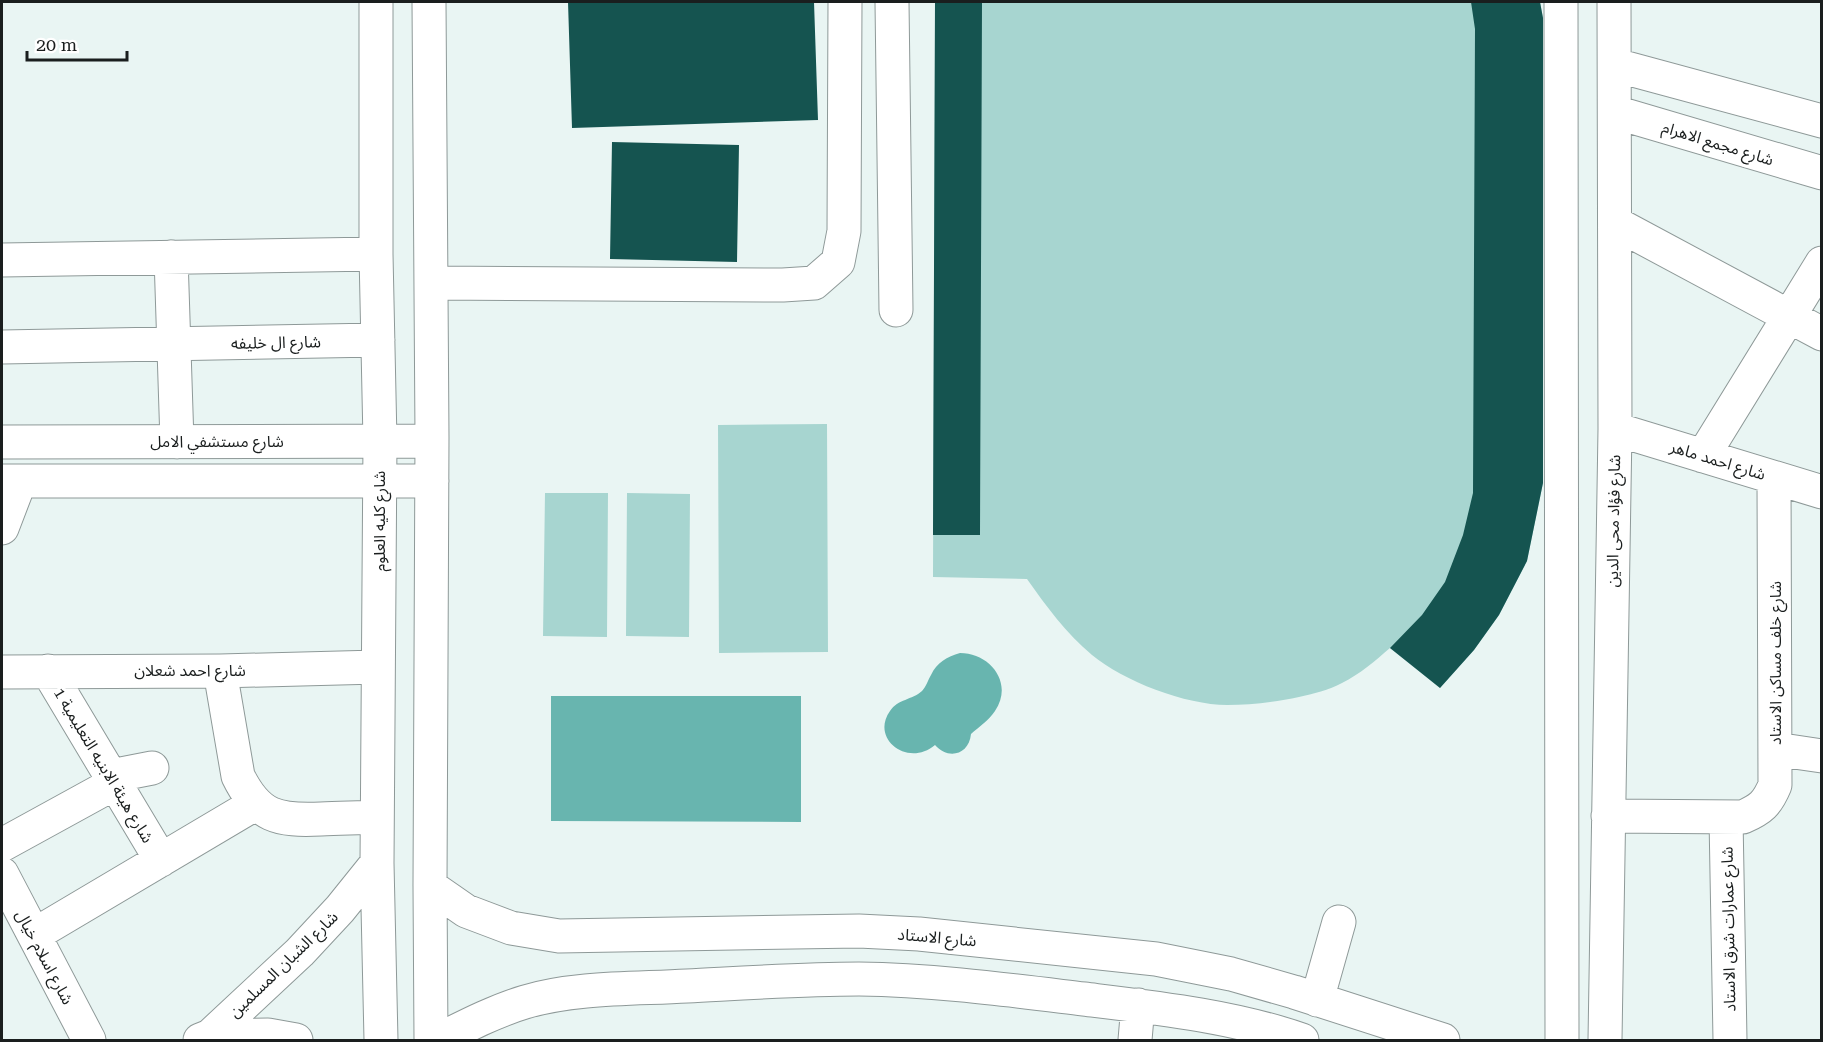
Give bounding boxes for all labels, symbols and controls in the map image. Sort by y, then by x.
scale bar [27,24,128,62]
text: 20 m [36,34,77,55]
street label: شارع مجمع الاهرام [1659,118,1776,172]
street label: شارع ال خليفه [231,332,321,356]
street label: شارع مستشفي الامل [150,432,284,454]
street label: شارع احمد ماهر [1666,437,1768,487]
street label: شارع فؤاد محى الدين [1603,454,1627,588]
street label: شارع كليه العلوم [370,471,392,571]
street label: شارع خلف مساكن الاستاد [1766,581,1788,745]
street label: شارع احمد شعلان [134,661,246,683]
street label: شارع هيئة الابنيه التعليمية 1 [47,684,157,848]
street label: شارع عمارات شرق الاستاد [1718,846,1742,1012]
street label: شارع اسلام خيال [9,907,77,1009]
street label: شارع الشبان المسلمين [225,907,344,1024]
street label: شارع الاستاد [896,925,977,953]

